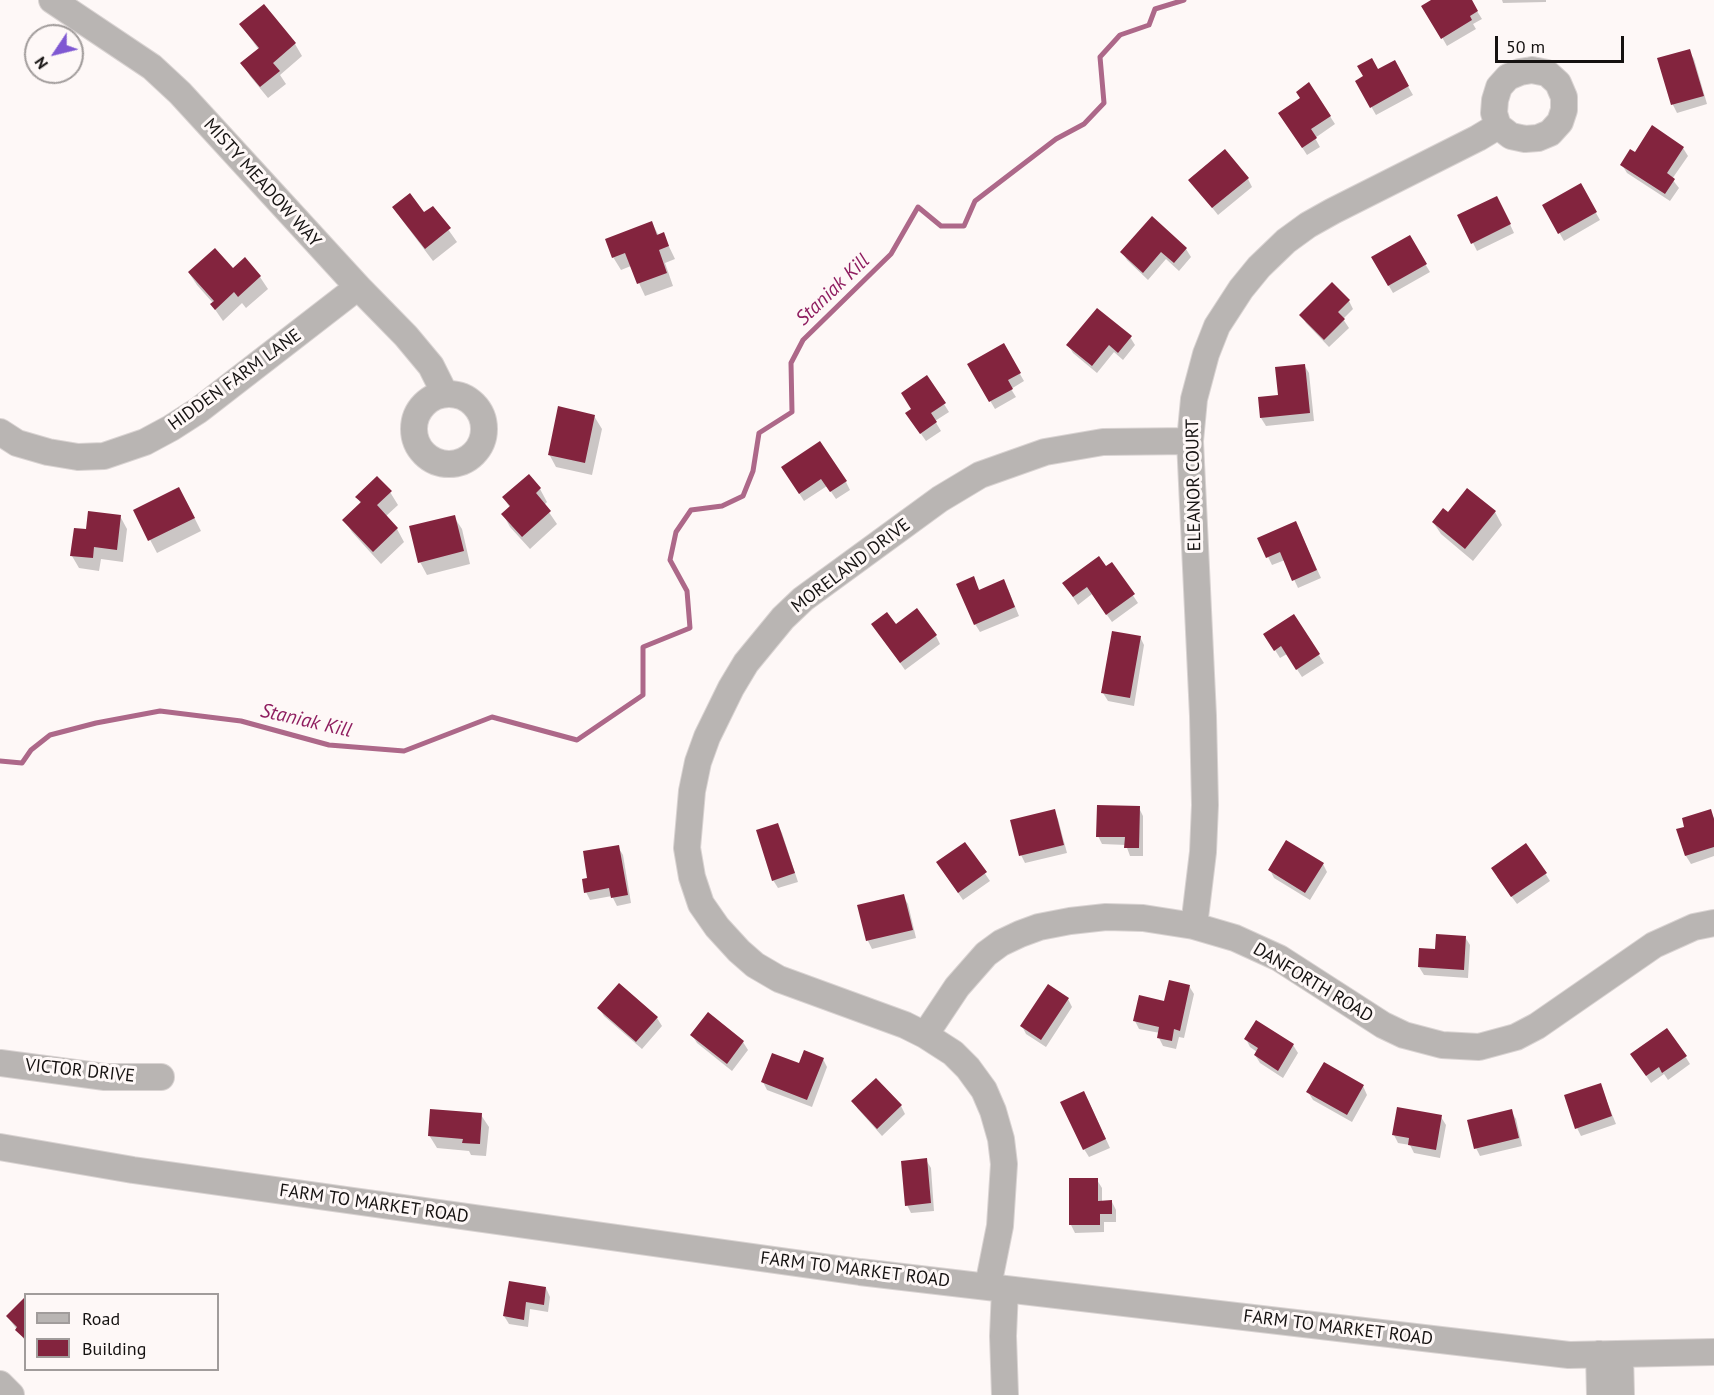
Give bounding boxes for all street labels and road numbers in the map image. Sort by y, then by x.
street label: MISTY MEADOW WAY [199,114,325,252]
street label: HIDDEN FARM LANE [164,325,306,435]
street label: ELEANOR COURT [1182,419,1206,551]
street label: MORELAND DRIVE [787,514,915,618]
street label: DANFORTH ROAD [1249,939,1377,1027]
street label: VICTOR DRIVE [24,1055,136,1087]
street label: FARM TO MARKET ROAD [278,1180,470,1228]
street label: FARM TO MARKET ROAD [759,1248,951,1292]
street label: FARM TO MARKET ROAD [1242,1306,1434,1350]

